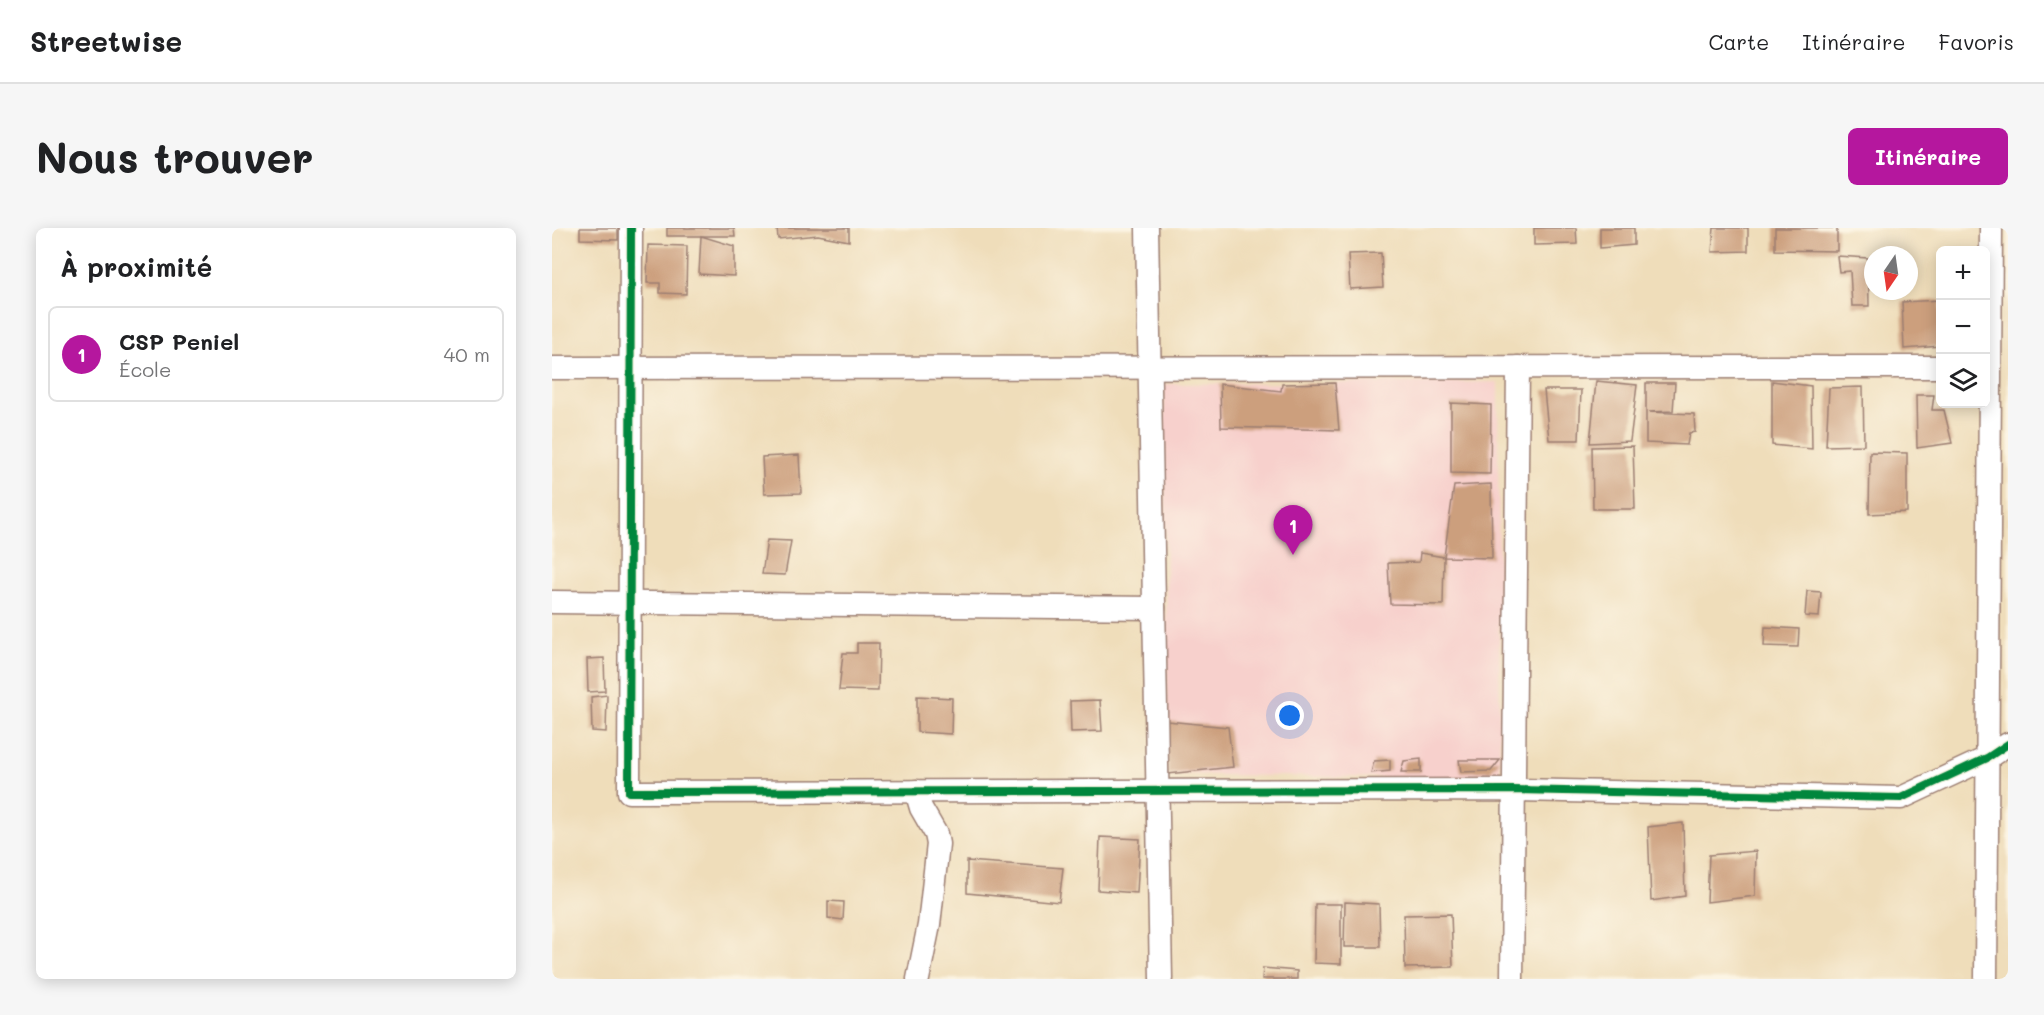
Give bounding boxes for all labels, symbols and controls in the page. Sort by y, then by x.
text: Streetwise [30,23,182,59]
text: Carte [1708,28,1769,55]
text: Itinéraire [1802,28,1905,55]
text: Favoris [1938,28,2014,55]
button: Itinéraire [1848,128,2008,185]
text: Nous trouver [36,129,314,184]
north arrow [1864,246,1918,300]
map controls [1936,246,1990,408]
button: + [1936,246,1990,300]
text: À proximité [60,250,212,284]
button: − [1936,300,1990,354]
text: CSP Peniel [119,327,239,356]
text: 1 [77,341,86,367]
text: 40 m [444,341,490,367]
button: layers [1936,354,1990,408]
text: École [119,356,171,382]
pin: 1 [1274,506,1312,555]
your location [1275,701,1304,730]

